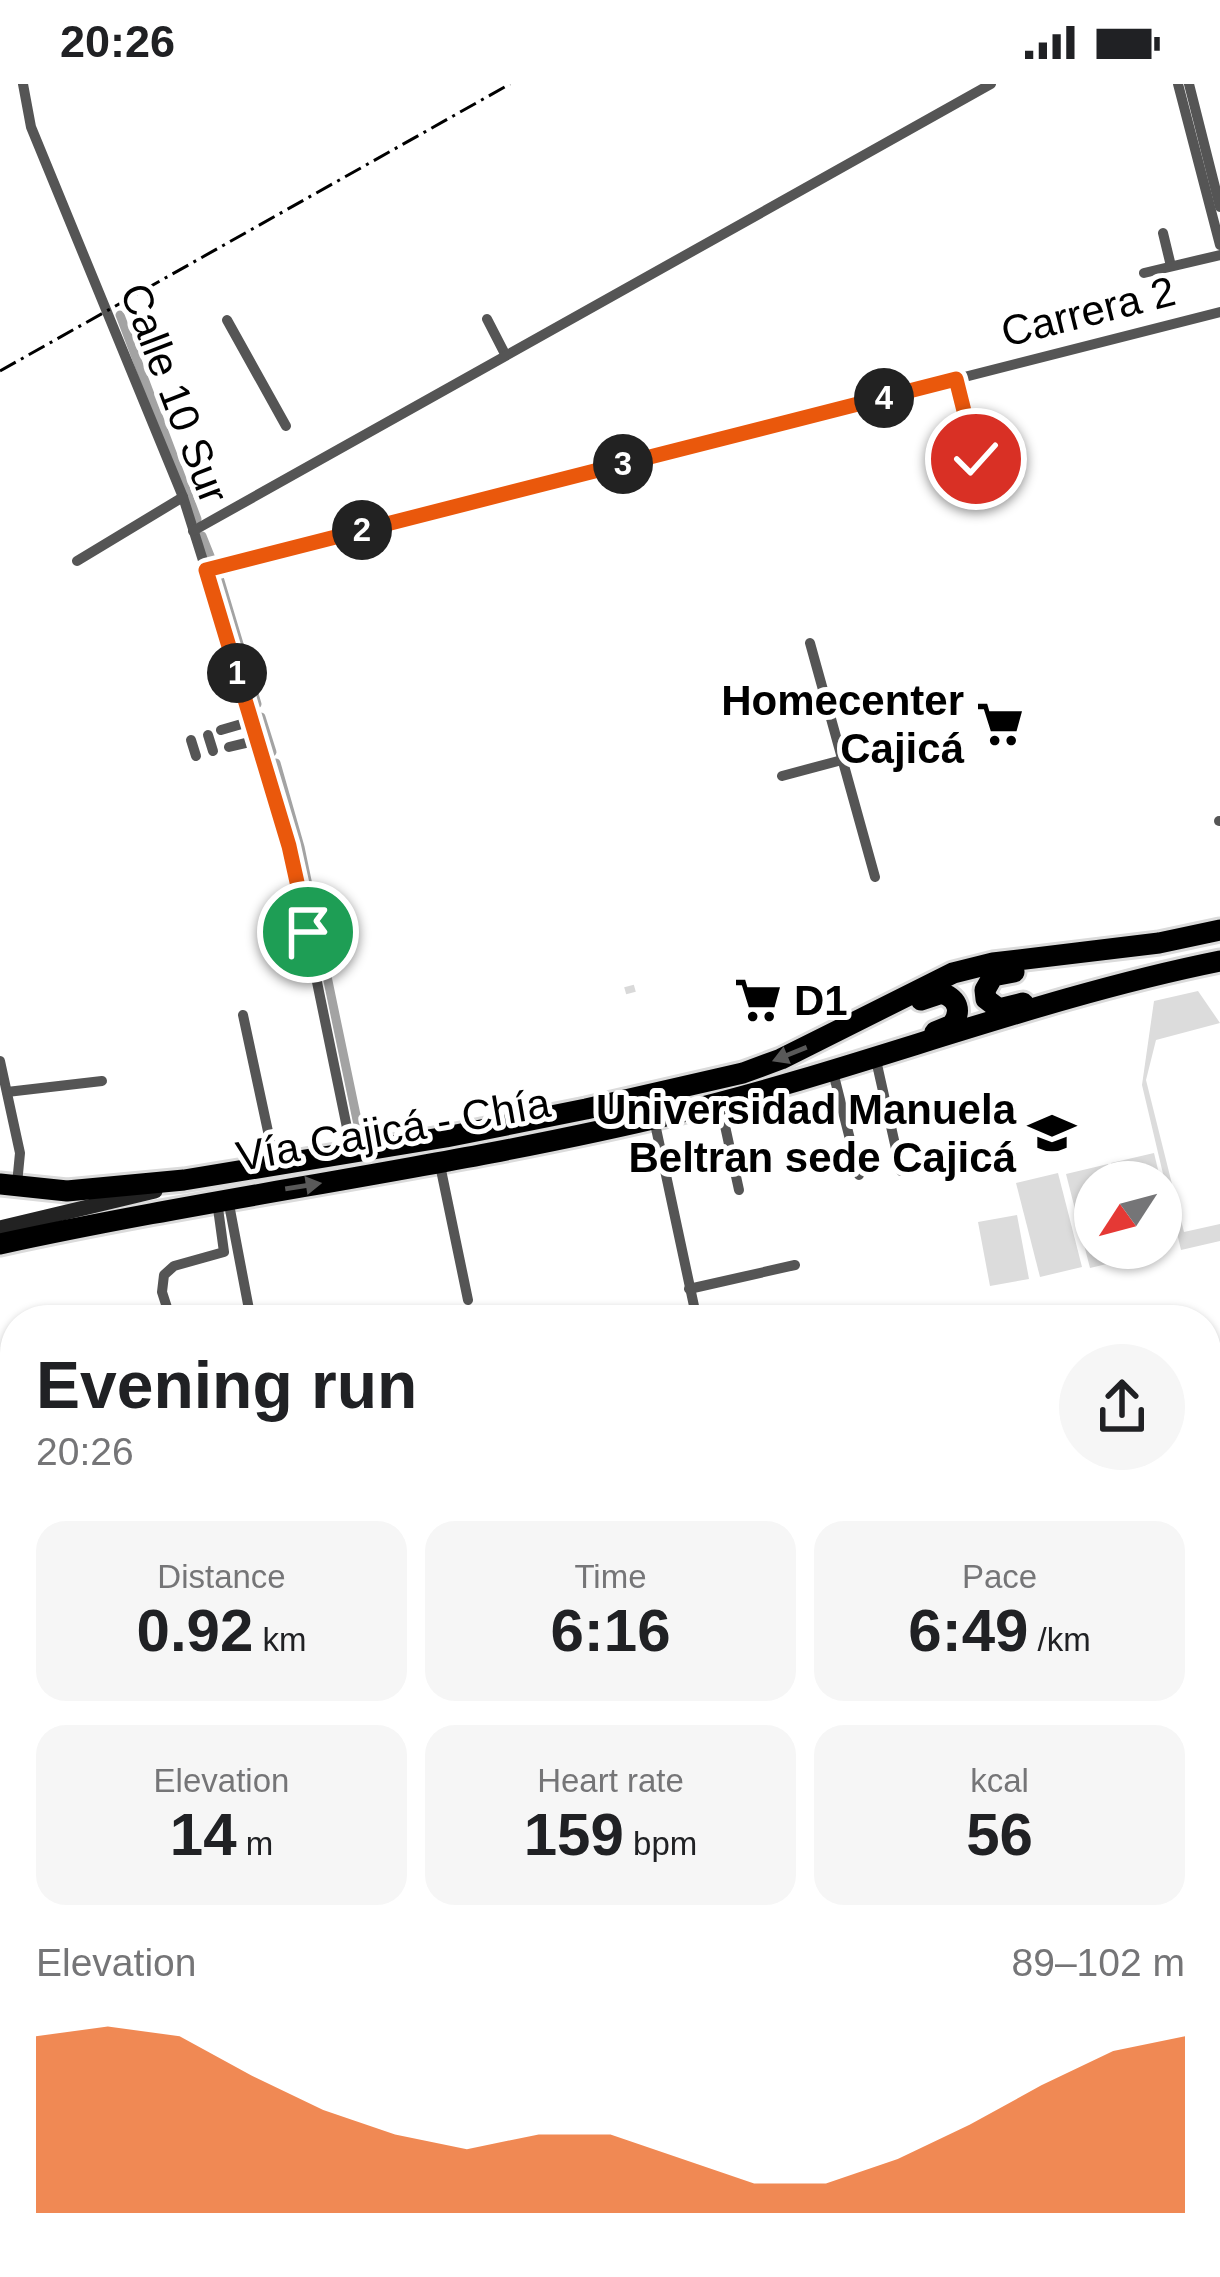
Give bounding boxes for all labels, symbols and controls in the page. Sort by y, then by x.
text: 20:26 [60,16,175,67]
street label: Carrera 2 [996,267,1180,356]
street label: Calle 10 Sur [111,277,238,509]
pin: 4 [854,368,914,428]
text: 4 [875,379,893,416]
pin [925,408,1027,510]
icon: check [943,426,1009,492]
pin: 3 [593,434,653,494]
text: 3 [614,445,632,482]
pin: 2 [332,500,392,560]
text: 2 [353,511,371,548]
pin: 1 [207,643,267,703]
text: 1 [228,654,246,691]
place label: Homecenter Cajicá [721,677,965,772]
supermarket icon: Homecenter Cajicá [975,699,1025,749]
pin [257,881,359,983]
icon: arrive [275,899,341,965]
supermarket icon: D1 [733,975,783,1025]
place label: D1 [794,977,848,1024]
one-way arrow [772,1045,808,1064]
street label: Vía Cajicá - Chía [233,1079,554,1180]
place label: Universidad Manuela Beltran sede Cajicá [596,1086,1017,1181]
school or university icon: Universidad Manuela Beltran sede Cajicá [1027,1108,1077,1158]
north arrow [1074,1161,1182,1269]
map controls [1074,1161,1182,1269]
one-way arrow [284,1176,322,1195]
button: share [1059,1344,1185,1470]
text: Evening run [36,1348,417,1422]
text: 20:26 [36,1430,134,1473]
text: Distance [157,1558,286,1595]
text: Time [574,1558,647,1595]
text: Pace [962,1558,1037,1595]
text: 0.92 [137,1597,253,1664]
text: 6:16 [550,1597,671,1664]
text: 6:49 [908,1597,1028,1664]
text: km [253,1621,306,1658]
text: /km [1028,1621,1091,1658]
text: Elevation [154,1762,289,1799]
text: Heart rate [537,1762,684,1799]
text: kcal [970,1762,1029,1799]
text: 14 [170,1801,237,1868]
text: 159 [524,1801,624,1868]
text: 56 [966,1801,1033,1868]
text: m [237,1825,273,1862]
text: bpm [624,1825,697,1862]
text: Elevation [36,1941,196,1984]
text: 89–102 m [1012,1941,1185,1984]

